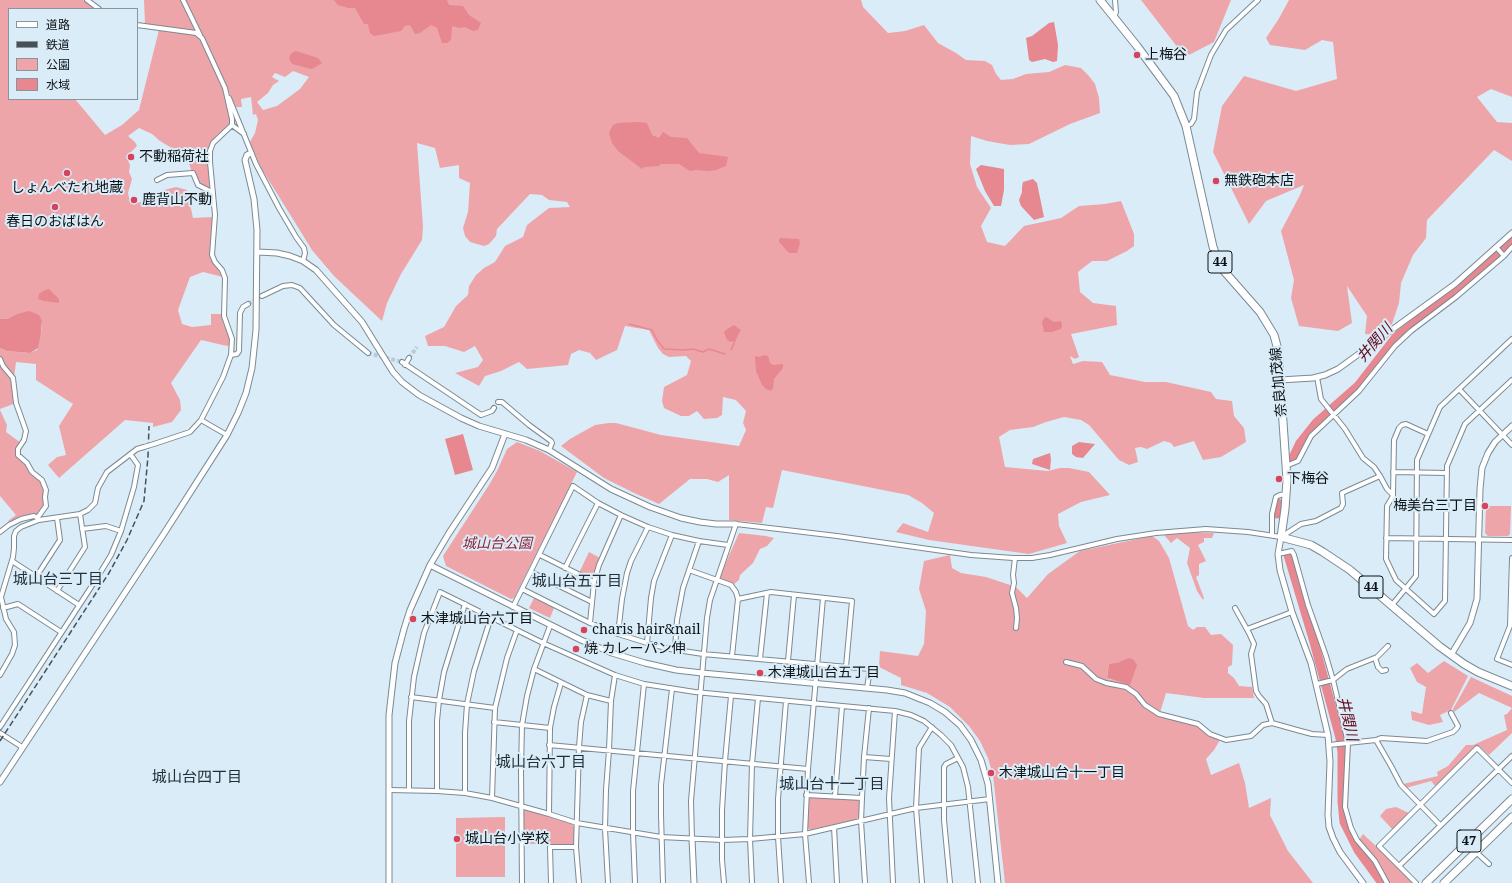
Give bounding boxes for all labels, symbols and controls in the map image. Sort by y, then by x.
legend [8,8,138,100]
text: 道路 [46,16,70,33]
text: 鉄道 [46,36,70,53]
place label: 上梅谷 [1145,47,1187,63]
marker: 上梅谷 [1132,50,1142,60]
text: 公園 [46,56,70,73]
text: 水域 [46,76,70,93]
place label: 不動稲荷社 [139,149,209,165]
marker: 不動稲荷社 [126,152,136,162]
marker: しょんべたれ地蔵 [62,168,72,178]
place label: 無鉄砲本店 [1224,173,1294,189]
marker: 無鉄砲本店 [1211,176,1221,186]
place label: しょんべたれ地蔵 [11,180,123,196]
place label: 鹿背山不動 [142,192,212,208]
marker: 鹿背山不動 [129,195,139,205]
marker: 春日のおばはん [50,202,60,212]
place label: 春日のおばはん [6,214,104,230]
road number: 44 [1208,251,1232,273]
water label: 井関川 [1353,320,1397,366]
street label: 奈良加茂線 [1268,346,1290,418]
place label: 下梅谷 [1287,471,1329,487]
marker: 下梅谷 [1274,474,1284,484]
place label: 梅美台三丁目 [1393,498,1477,514]
marker: 梅美台三丁目 [1480,501,1490,511]
park label: 城山台公園 [462,536,532,552]
district label: 城山台三丁目 [13,571,103,589]
district label: 城山台五丁目 [532,573,622,591]
road number: 44 [1359,576,1383,598]
place label: 木津城山台六丁目 [421,611,533,627]
marker: 木津城山台六丁目 [408,614,418,624]
place label: charis hair&nail [592,622,701,638]
marker: charis hair&nail [579,625,589,635]
place label: 焼 カレーパン伸 [584,641,686,657]
marker: 焼 カレーパン伸 [571,644,581,654]
place label: 木津城山台五丁目 [768,665,880,681]
marker: 木津城山台五丁目 [755,668,765,678]
water label: 井関川 [1333,695,1361,743]
district label: 城山台六丁目 [496,754,586,772]
place label: 木津城山台十一丁目 [999,765,1125,781]
marker: 木津城山台十一丁目 [986,768,996,778]
district label: 城山台四丁目 [152,769,242,787]
district label: 城山台十一丁目 [780,776,884,794]
road number: 47 [1457,830,1481,852]
place label: 城山台小学校 [465,831,549,847]
marker: 城山台小学校 [452,834,462,844]

